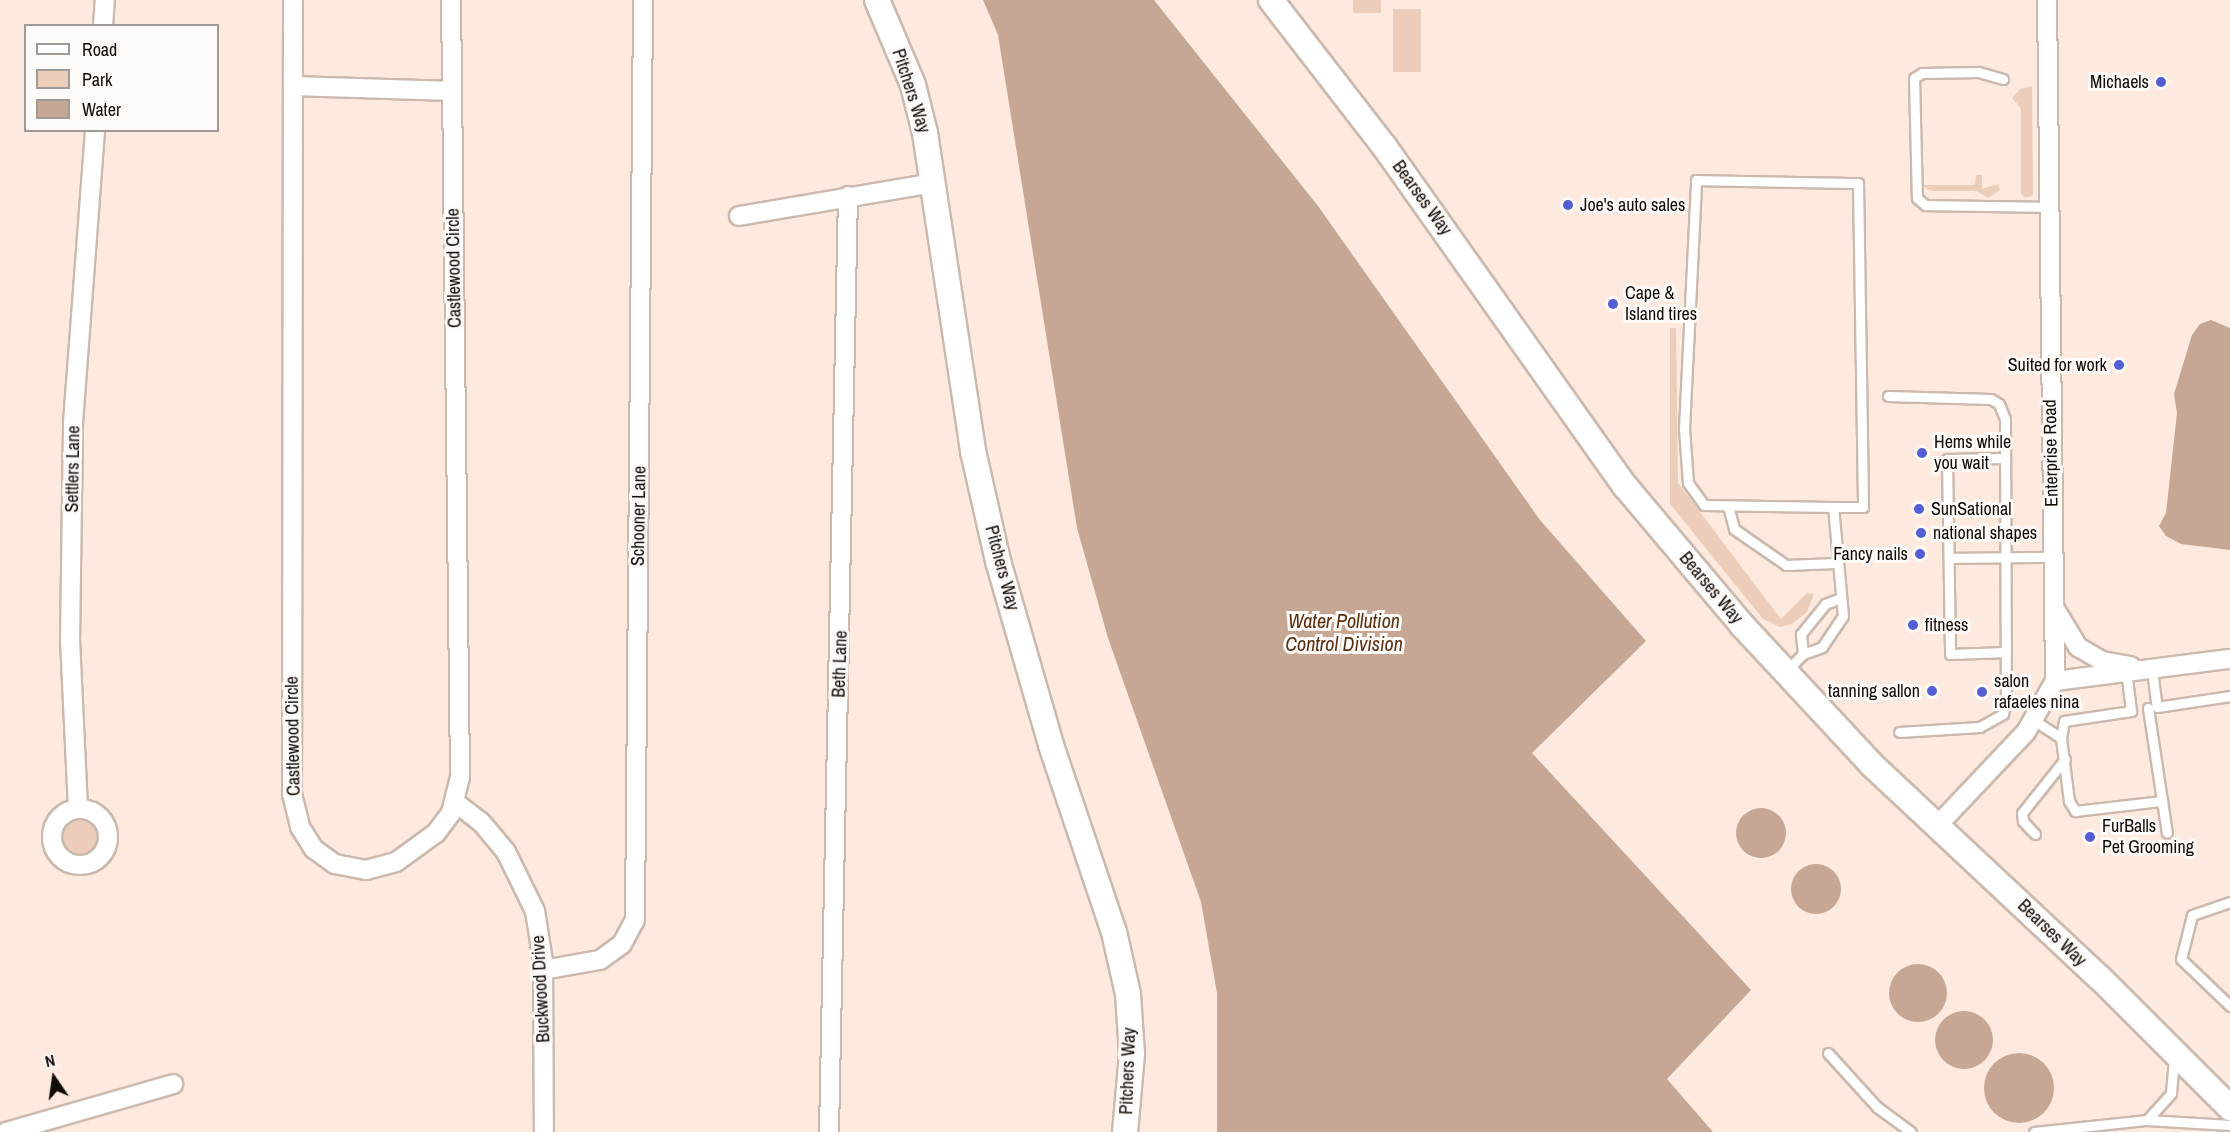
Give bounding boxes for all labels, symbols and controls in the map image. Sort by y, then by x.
legend [24,24,219,132]
text: Road [82,37,117,62]
street label: Pitchers Way [887,46,935,136]
text: Park [82,67,112,92]
place label: Michaels [2090,71,2149,93]
marker: Michaels [2154,75,2168,89]
text: Water [82,97,121,122]
street label: Bearses Way [1388,156,1456,240]
place label: Joe's auto sales [1580,194,1685,216]
marker: Joe's auto sales [1561,198,1575,212]
street label: Castlewood Circle [442,208,466,328]
place label: Cape & Island tires [1625,283,1697,326]
marker: Cape & Island tires [1606,297,1620,311]
place label: Suited for work [2008,354,2107,376]
marker: Suited for work [2112,358,2126,372]
street label: Enterprise Road [2039,399,2063,507]
street label: Settlers Lane [61,425,85,513]
place label: Hems while you wait [1934,432,2011,474]
marker: Hems while you wait [1915,446,1929,460]
street label: Schooner Lane [627,466,651,566]
place label: SunSational [1931,498,2011,520]
marker: SunSational [1912,502,1926,516]
place label: national shapes [1933,522,2037,544]
street label: Pitchers Way [980,523,1024,613]
marker: national shapes [1914,526,1928,540]
place label: Fancy nails [1833,543,1908,565]
marker: Fancy nails [1913,547,1927,561]
street label: Bearses Way [1675,548,1747,628]
water label: Water Pollution Control Division [1285,608,1403,655]
place label: fitness [1925,614,1968,636]
marker: fitness [1906,618,1920,632]
street label: Beth Lane [828,630,852,698]
place label: salon rafaeles nina [1994,671,2079,714]
street label: Castlewood Circle [281,676,305,796]
place label: tanning sallon [1828,680,1920,702]
marker: tanning sallon [1925,684,1939,698]
marker: salon rafaeles nina [1975,685,1989,699]
place label: FurBalls Pet Grooming [2102,816,2194,858]
marker: FurBalls Pet Grooming [2083,830,2097,844]
street label: Bearses Way [2013,895,2091,971]
street label: Buckwood Drive [527,935,555,1043]
street label: Pitchers Way [1116,1027,1140,1115]
north arrow [24,1048,84,1108]
text: N [43,1049,57,1072]

